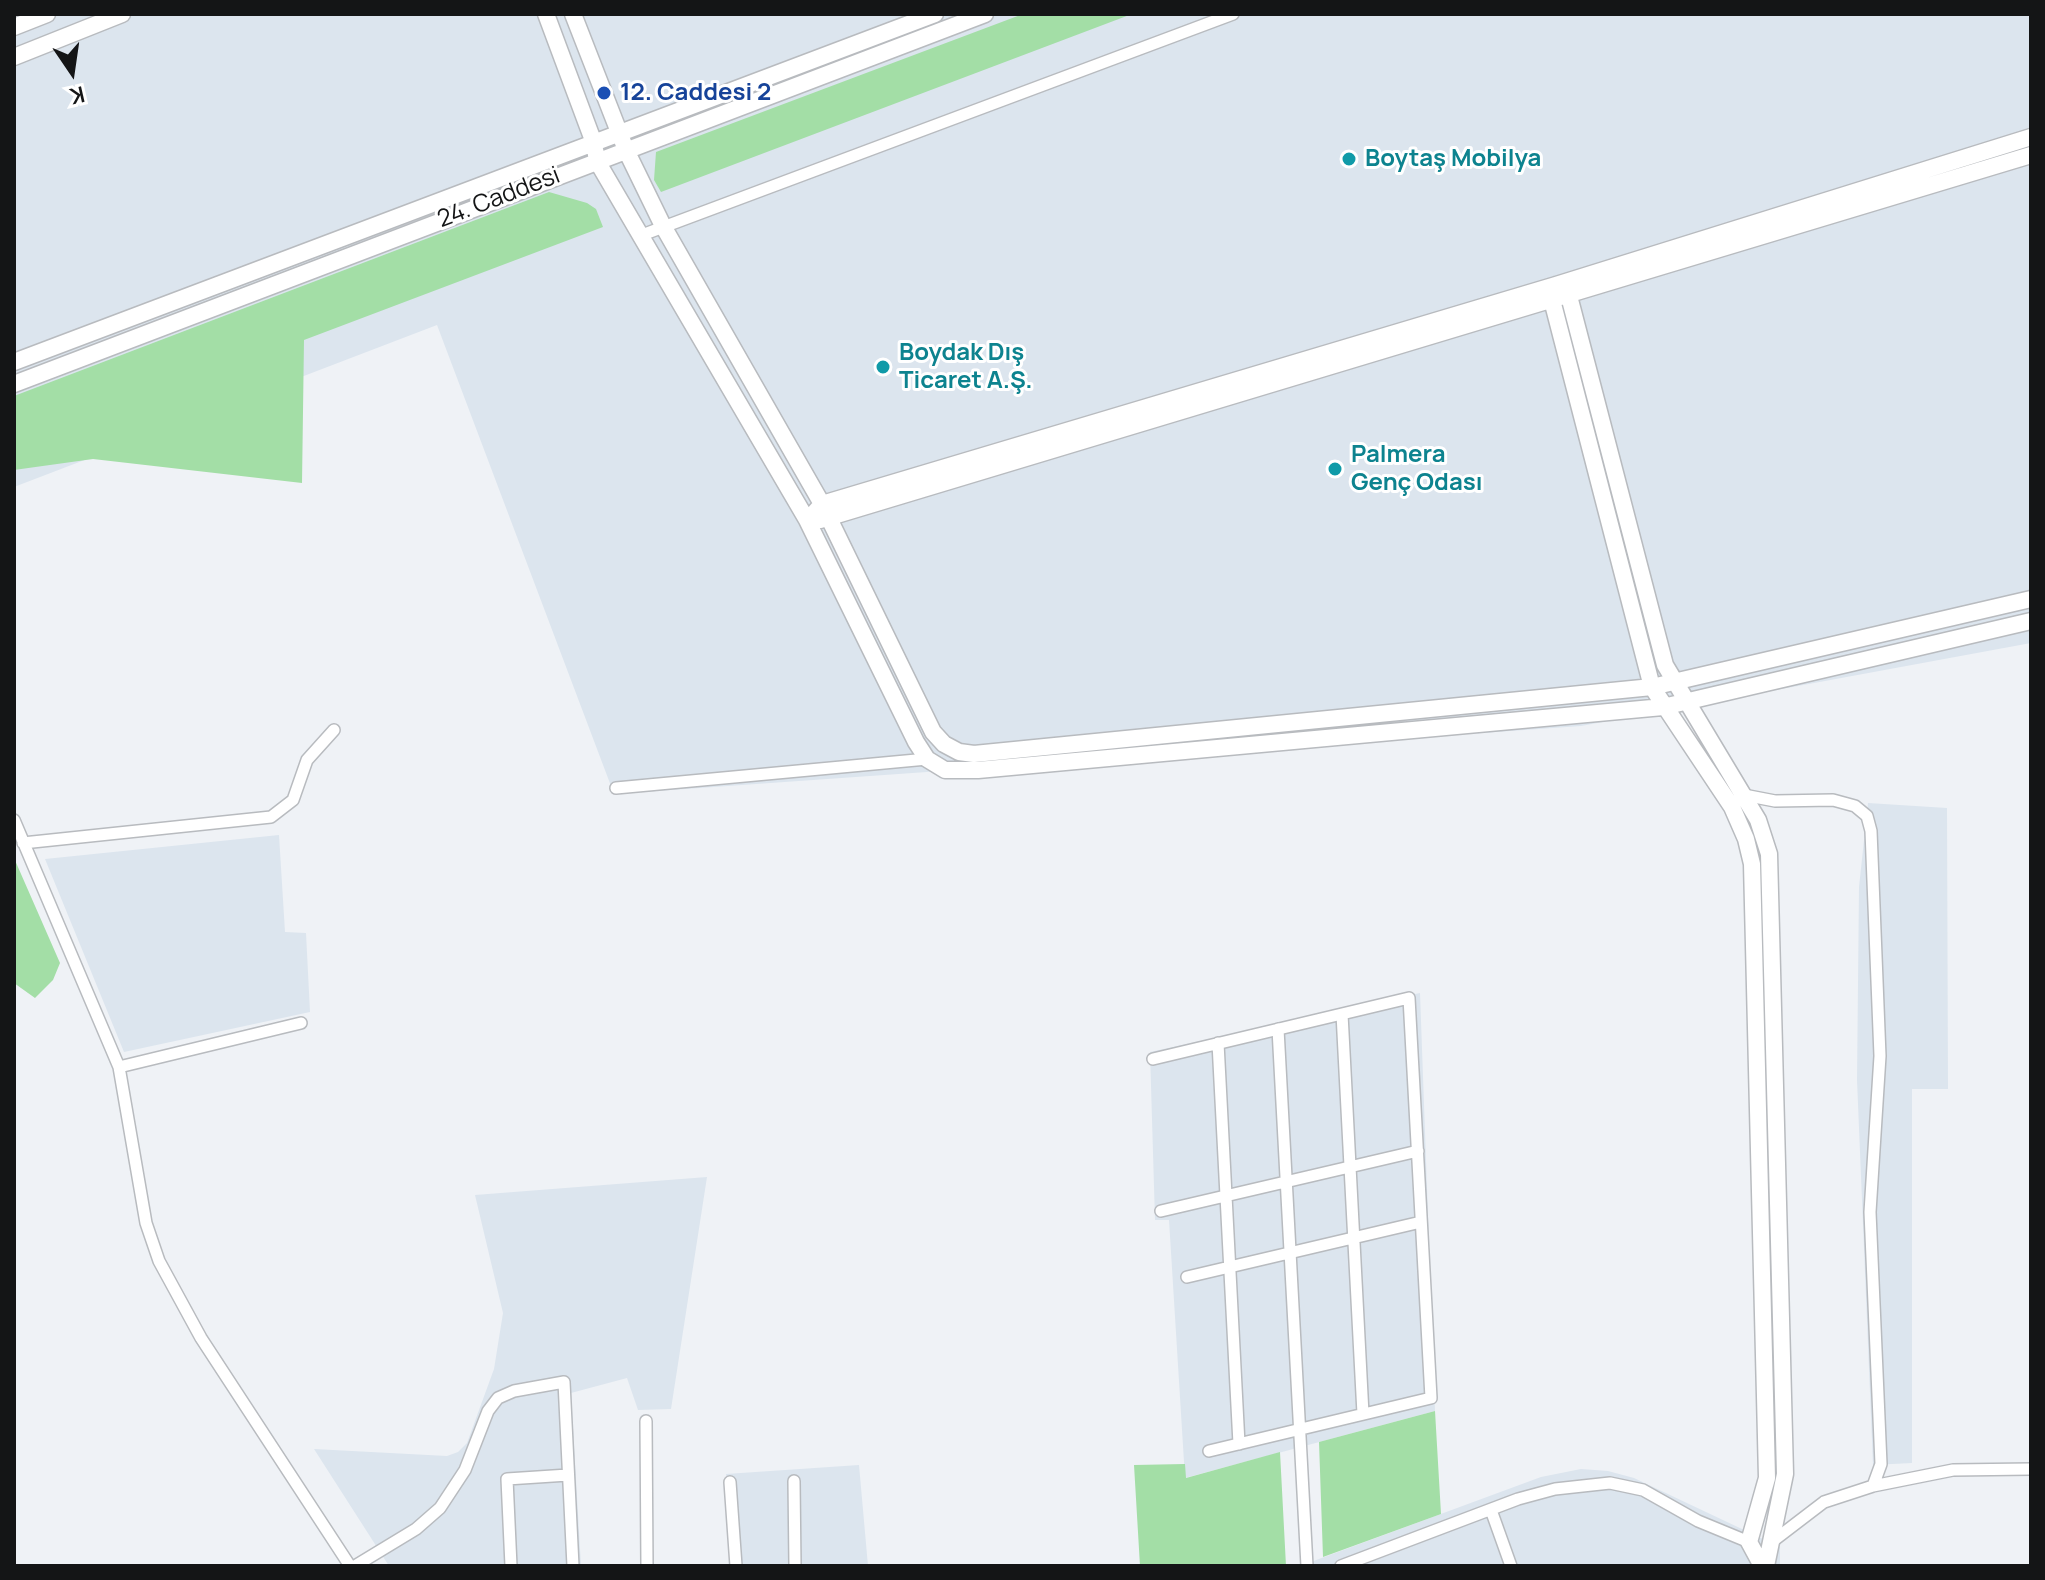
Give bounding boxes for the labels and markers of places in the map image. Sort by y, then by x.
place label: 12. Caddesi 2 [620,79,771,107]
marker: 12. Caddesi 2 [595,84,613,102]
place label: Boytaş Mobilya [1365,145,1541,173]
marker: Boytaş Mobilya [1340,150,1358,168]
place label: Boydak Dış Ticaret A.Ş. [899,339,1033,395]
marker: Boydak Dış Ticaret A.Ş. [874,358,892,376]
place label: Palmera Genç Odası [1351,441,1482,497]
marker: Palmera Genç Odası [1326,460,1344,478]

